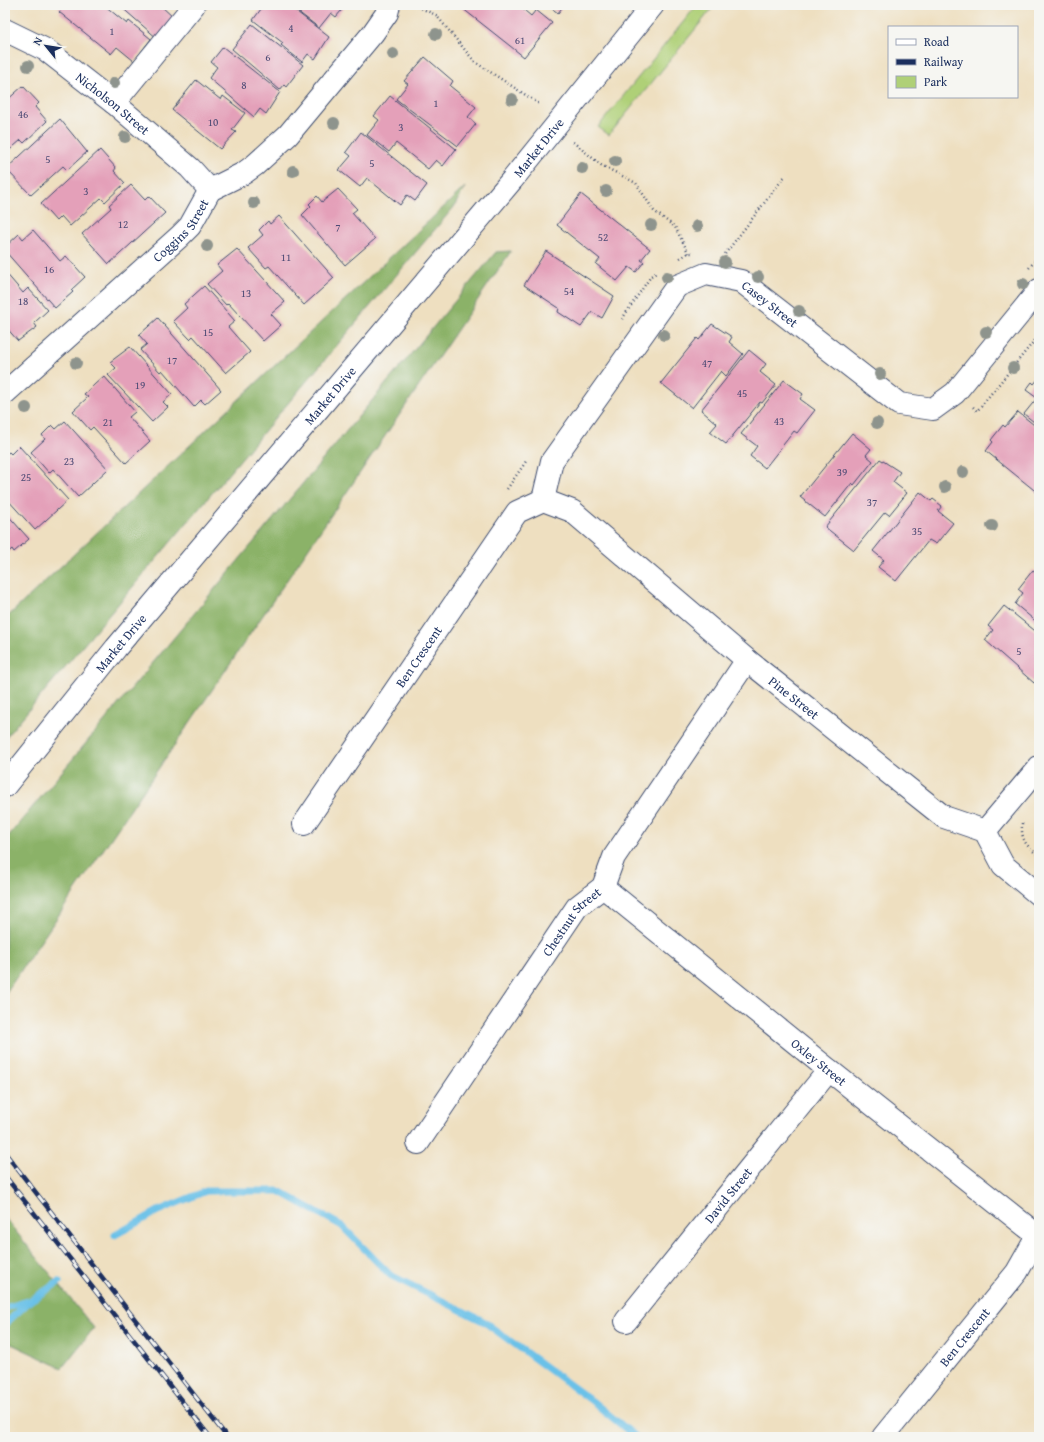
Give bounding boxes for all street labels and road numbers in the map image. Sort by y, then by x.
street label: Nicholson Street [72,67,154,139]
street label: Market Drive [508,114,568,181]
street label: Coggins Street [148,195,213,266]
street label: Casey Street [738,276,803,332]
street label: Market Drive [299,362,360,429]
street label: Market Drive [91,609,151,676]
street label: Ben Crescent [391,621,447,691]
street label: Pine Street [765,671,824,724]
street label: Chestnut Street [537,882,605,960]
street label: Oxley Street [787,1034,851,1090]
street label: David Street [699,1163,757,1227]
street label: Ben Crescent [935,1303,994,1370]

